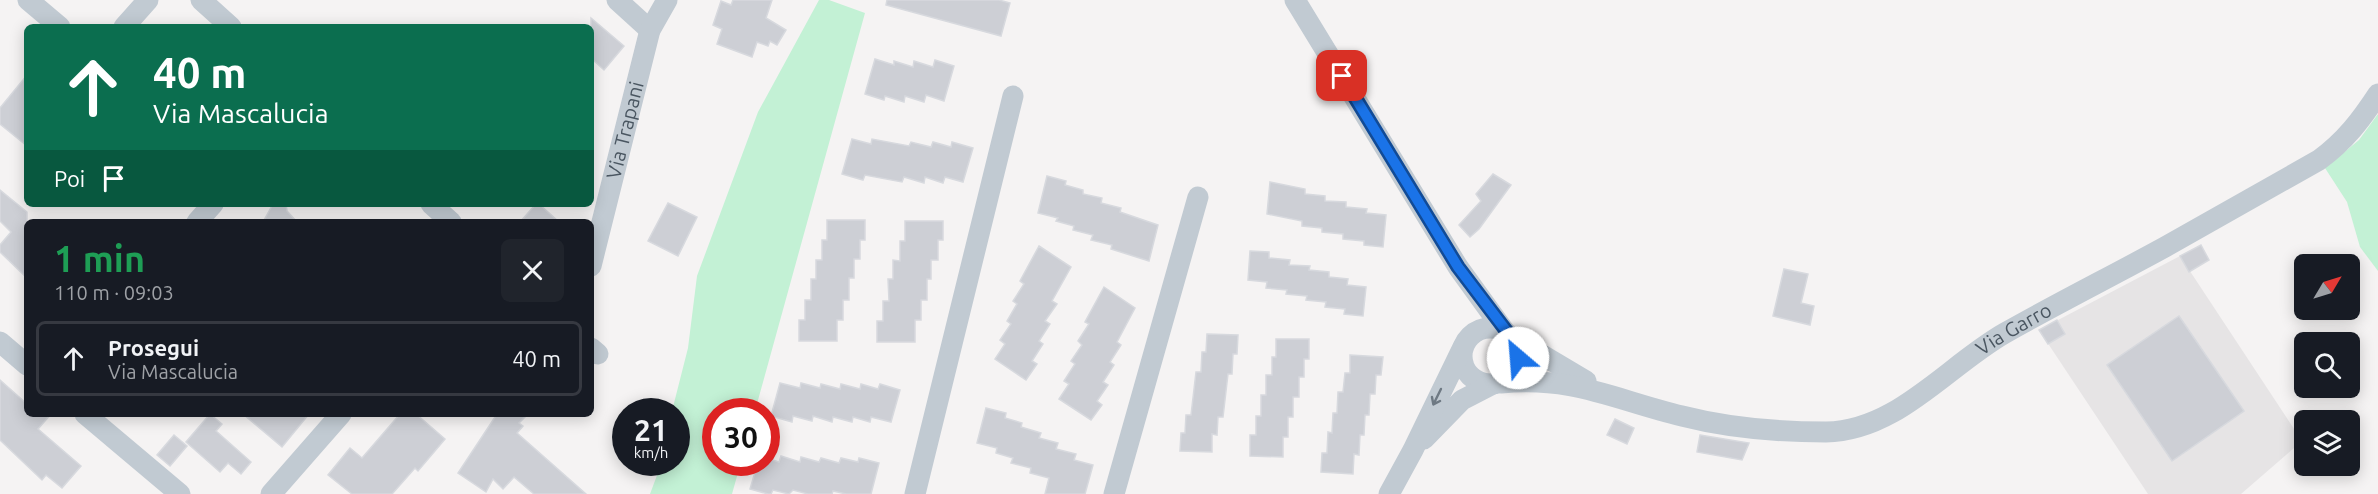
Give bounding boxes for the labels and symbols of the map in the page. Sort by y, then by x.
pin [1316,50,1367,101]
street label: Via Trapani [601,79,648,181]
north arrow [2294,254,2360,320]
street label: Via Garro [1971,298,2055,360]
position arrow [1486,326,1550,390]
one-way arrow [1431,388,1442,406]
speed limit sign: 30 [702,398,780,476]

